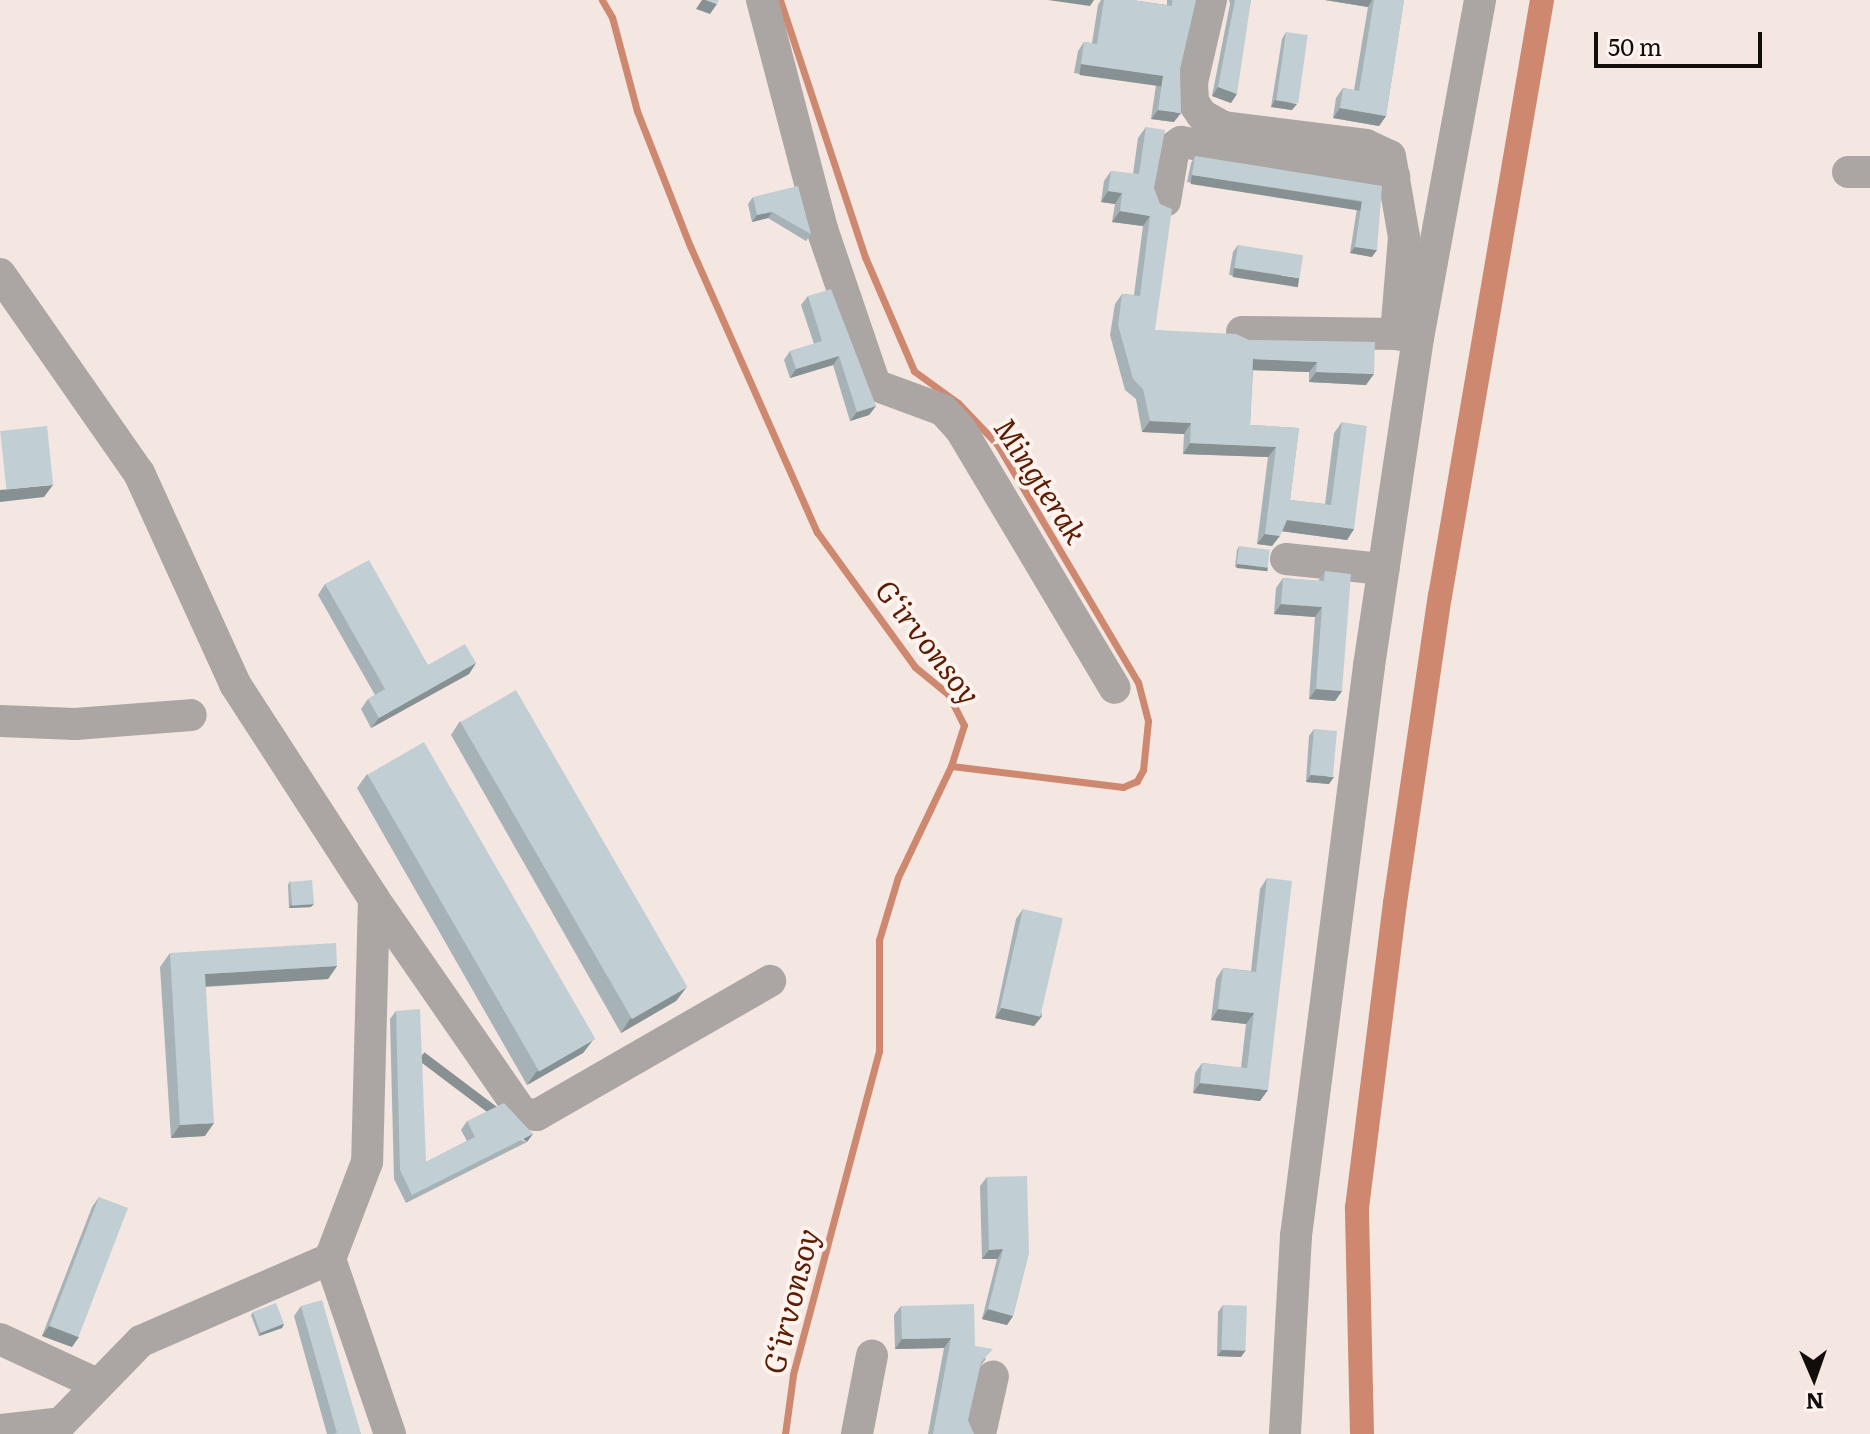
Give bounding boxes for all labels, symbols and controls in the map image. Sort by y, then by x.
scale bar [1598,16,1766,66]
text: 50 m [1608,28,1662,63]
water label: Mingterak [988,411,1096,549]
water label: G‘irvonsoy [869,572,989,710]
water label: G‘irvonsoy [754,1225,824,1377]
north arrow [1774,1338,1854,1418]
text: N [1805,1386,1825,1419]

